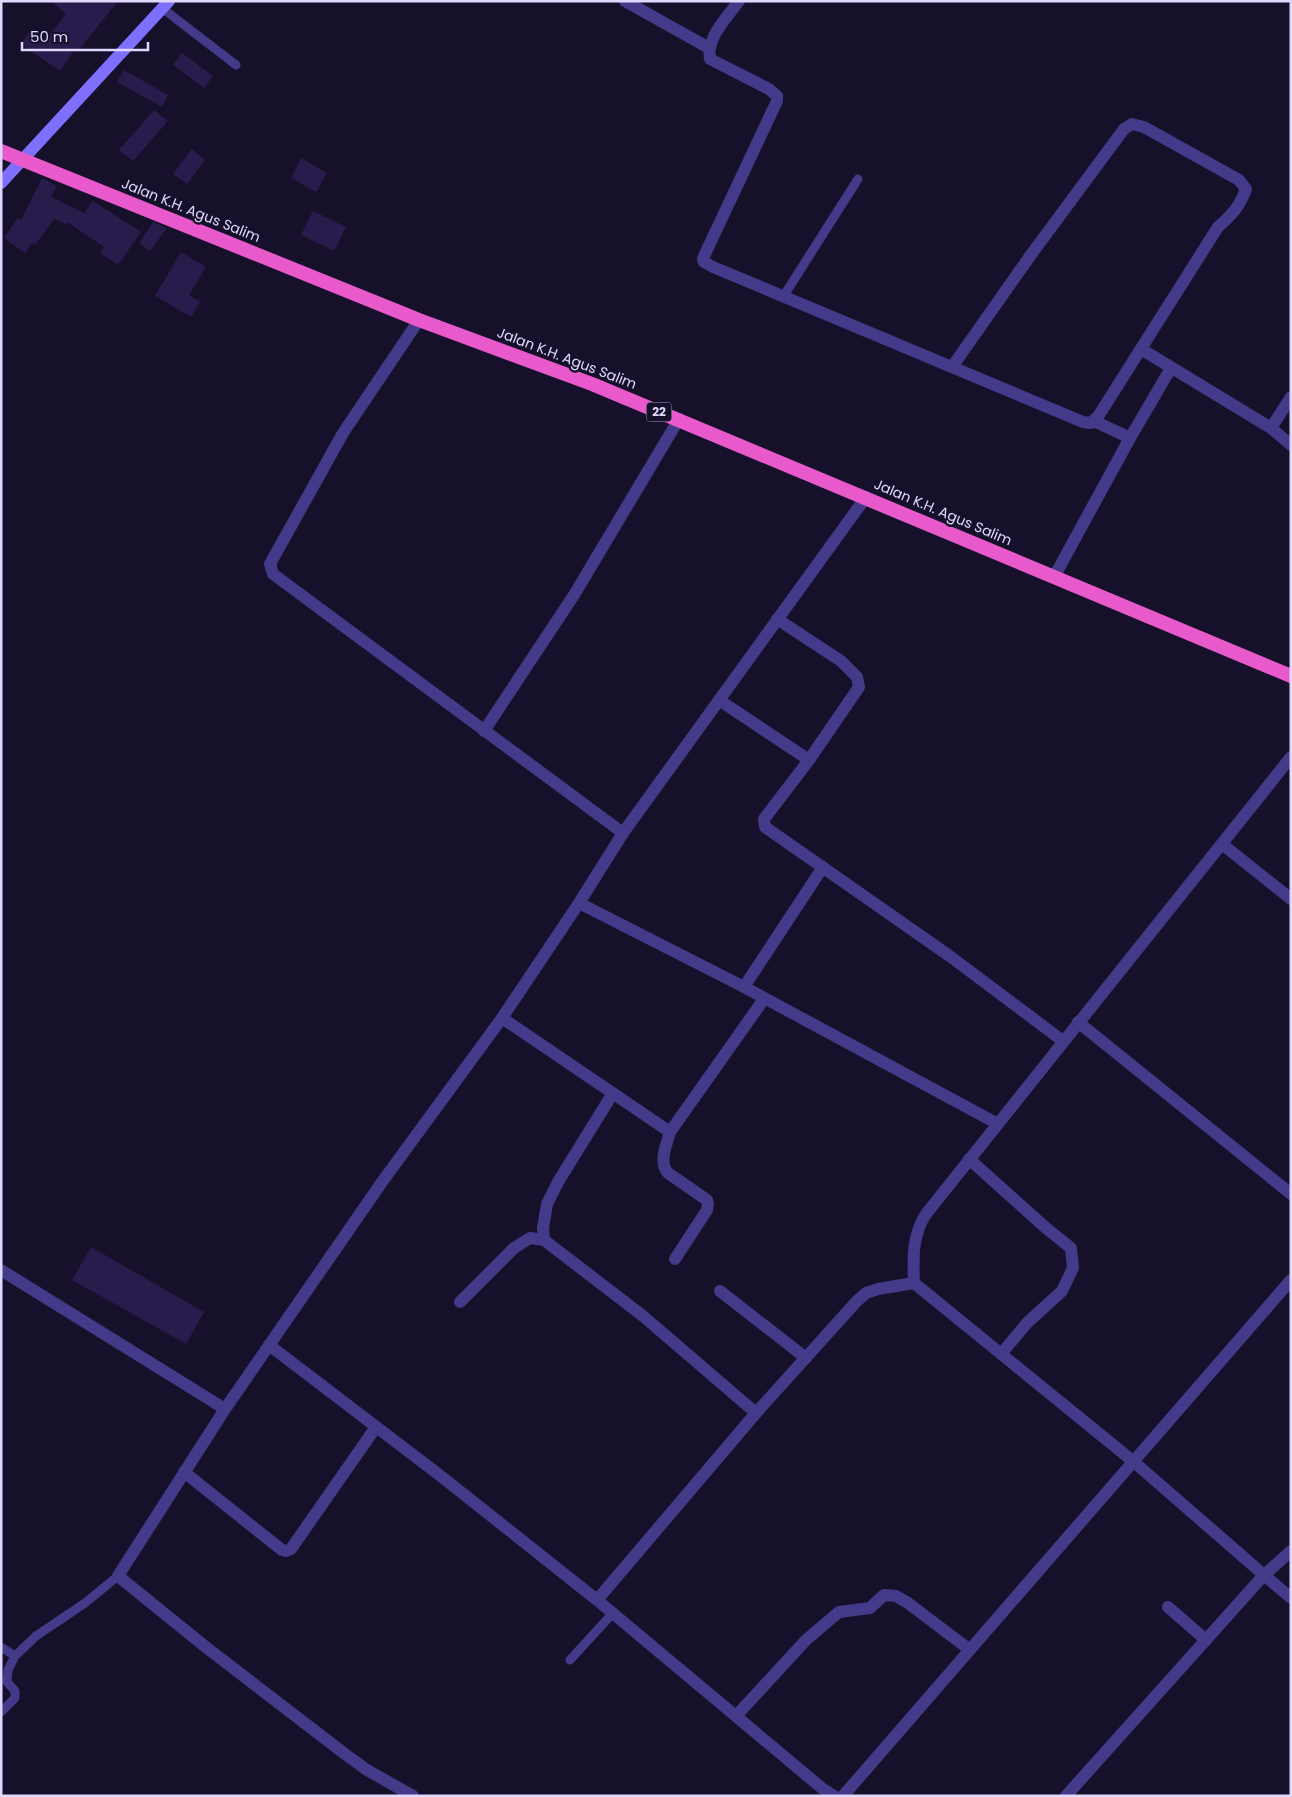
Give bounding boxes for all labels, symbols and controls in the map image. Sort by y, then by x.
scale bar [22,20,149,52]
text: 50 m [30,26,68,47]
street label: Jalan K.H. Agus Salim [119,173,263,247]
street label: Jalan K.H. Agus Salim [494,322,640,394]
road number: 22 [646,402,672,422]
street label: Jalan K.H. Agus Salim [871,474,1015,550]

